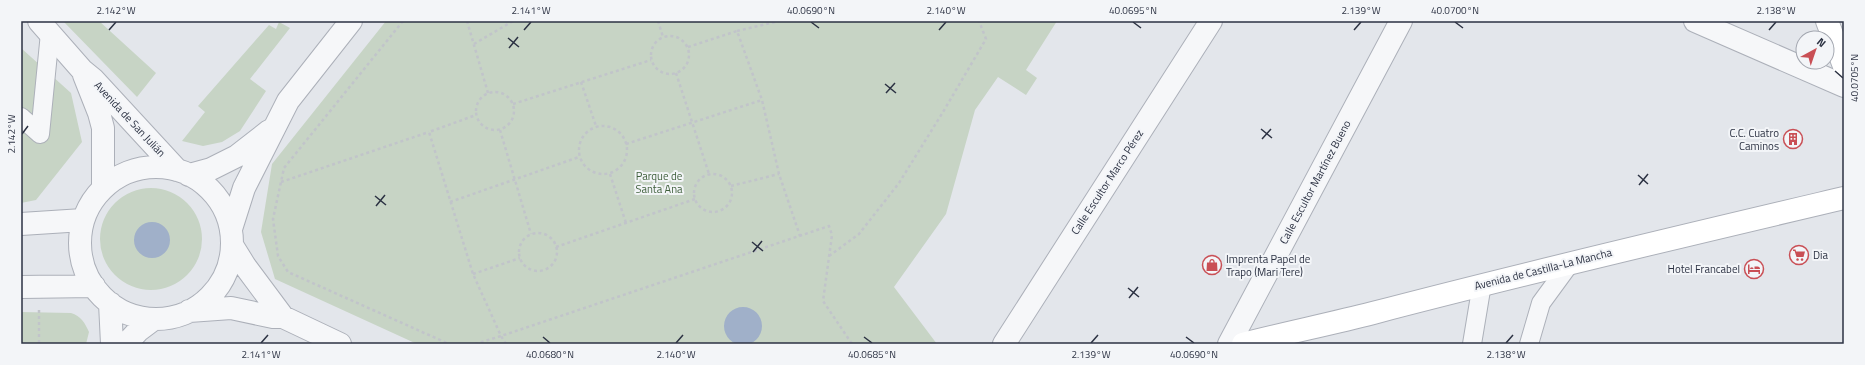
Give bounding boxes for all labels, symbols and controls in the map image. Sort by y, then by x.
text: 2.142°W [96,3,136,18]
text: 2.141°W [511,3,551,18]
text: 40.0690°N [787,3,835,18]
text: 2.140°W [926,3,966,18]
text: 40.0695°N [1109,3,1157,18]
text: 2.139°W [1341,3,1381,18]
text: 40.0700°N [1431,3,1479,18]
text: 2.138°W [1756,3,1796,18]
north arrow [1795,30,1835,70]
text: N [1813,34,1829,51]
text: 40.0705°N [1847,54,1862,102]
street label: Avenida de San Julián [91,78,169,160]
text: 2.142°W [4,114,19,154]
street label: Calle Escultor Martínez Bueno [1275,117,1355,247]
place label: C.C. Cuatro Caminos [1729,125,1779,154]
street label: Calle Escultor Marco Pérez [1067,126,1147,238]
building icon: C.C. Cuatro Caminos [1782,128,1804,150]
park label: Parque de Santa Ana [635,168,683,197]
street label: Avenida de Castilla-La Mancha [1472,244,1614,294]
supermarket icon: Dia [1788,244,1810,266]
place label: Dia [1813,247,1829,263]
place label: Imprenta Papel de Trapo (Mari Tere) [1226,251,1311,280]
shop icon: Imprenta Papel de Trapo (Mari Tere) [1201,254,1223,276]
hotel icon: Hotel Francabel [1743,258,1765,280]
place label: Hotel Francabel [1668,261,1740,277]
text: 2.141°W [241,347,281,362]
text: 40.0680°N [526,347,574,362]
text: 2.140°W [656,347,696,362]
text: 40.0685°N [848,347,896,362]
text: 2.139°W [1071,347,1111,362]
text: 40.0690°N [1170,347,1218,362]
text: 2.138°W [1486,347,1526,362]

